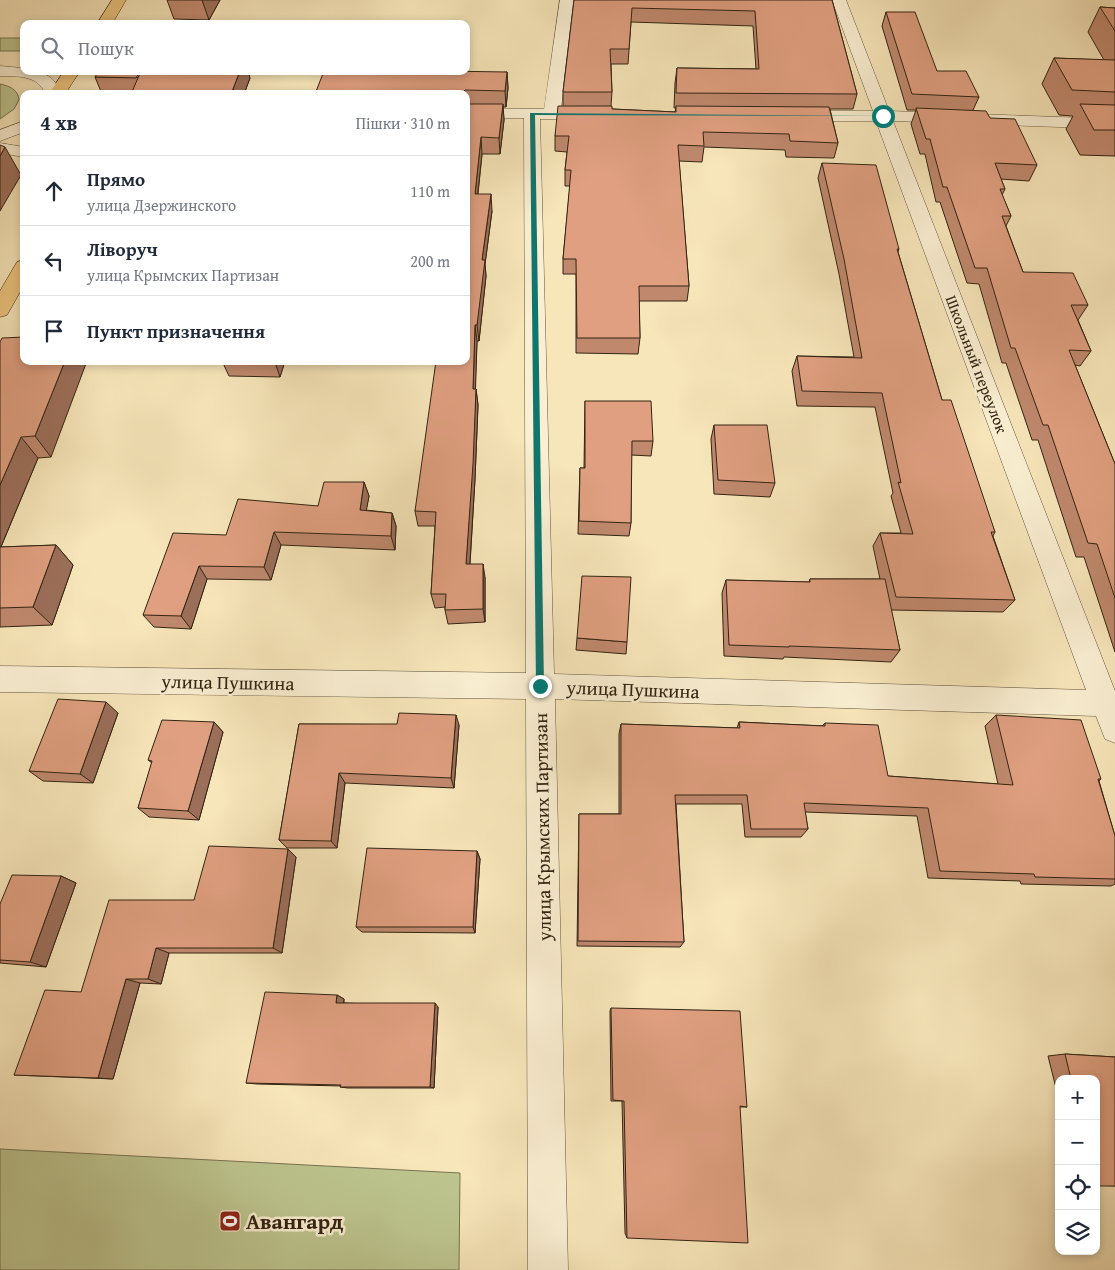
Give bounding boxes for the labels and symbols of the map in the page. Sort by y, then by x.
route start [872,105,895,128]
street label: Школьный переулок [940,292,1015,437]
street label: улица Пушкина [160,667,295,697]
street label: улица Пушкина [565,673,700,705]
route end [529,675,552,698]
street label: улица Крымских Партизан [526,713,558,942]
place label: Авангард [246,1205,344,1237]
sports icon: Авангард [218,1209,242,1233]

